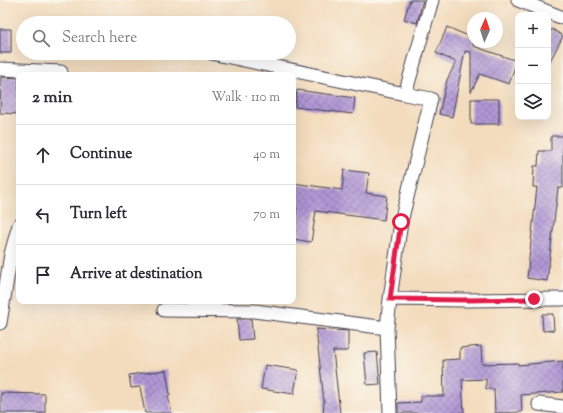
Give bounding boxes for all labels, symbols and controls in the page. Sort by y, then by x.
north arrow [467,12,503,48]
map controls [515,12,551,120]
button: + [515,12,551,48]
search box [16,16,296,60]
icon: search [30,27,52,49]
text: Search here [62,28,137,49]
button: − [515,48,551,84]
button: layers [515,84,551,120]
text: 2 min [32,86,73,110]
text: Walk · 110 m [212,89,280,107]
icon: ahead [32,144,54,166]
text: Continue [70,144,132,165]
text: 40 m [253,146,280,164]
icon: left [32,204,54,226]
text: Turn left [70,204,127,225]
text: 70 m [253,206,280,224]
route start [392,213,410,231]
icon: arrive [32,264,54,286]
text: Arrive at destination [70,264,203,285]
route end [525,290,543,308]

